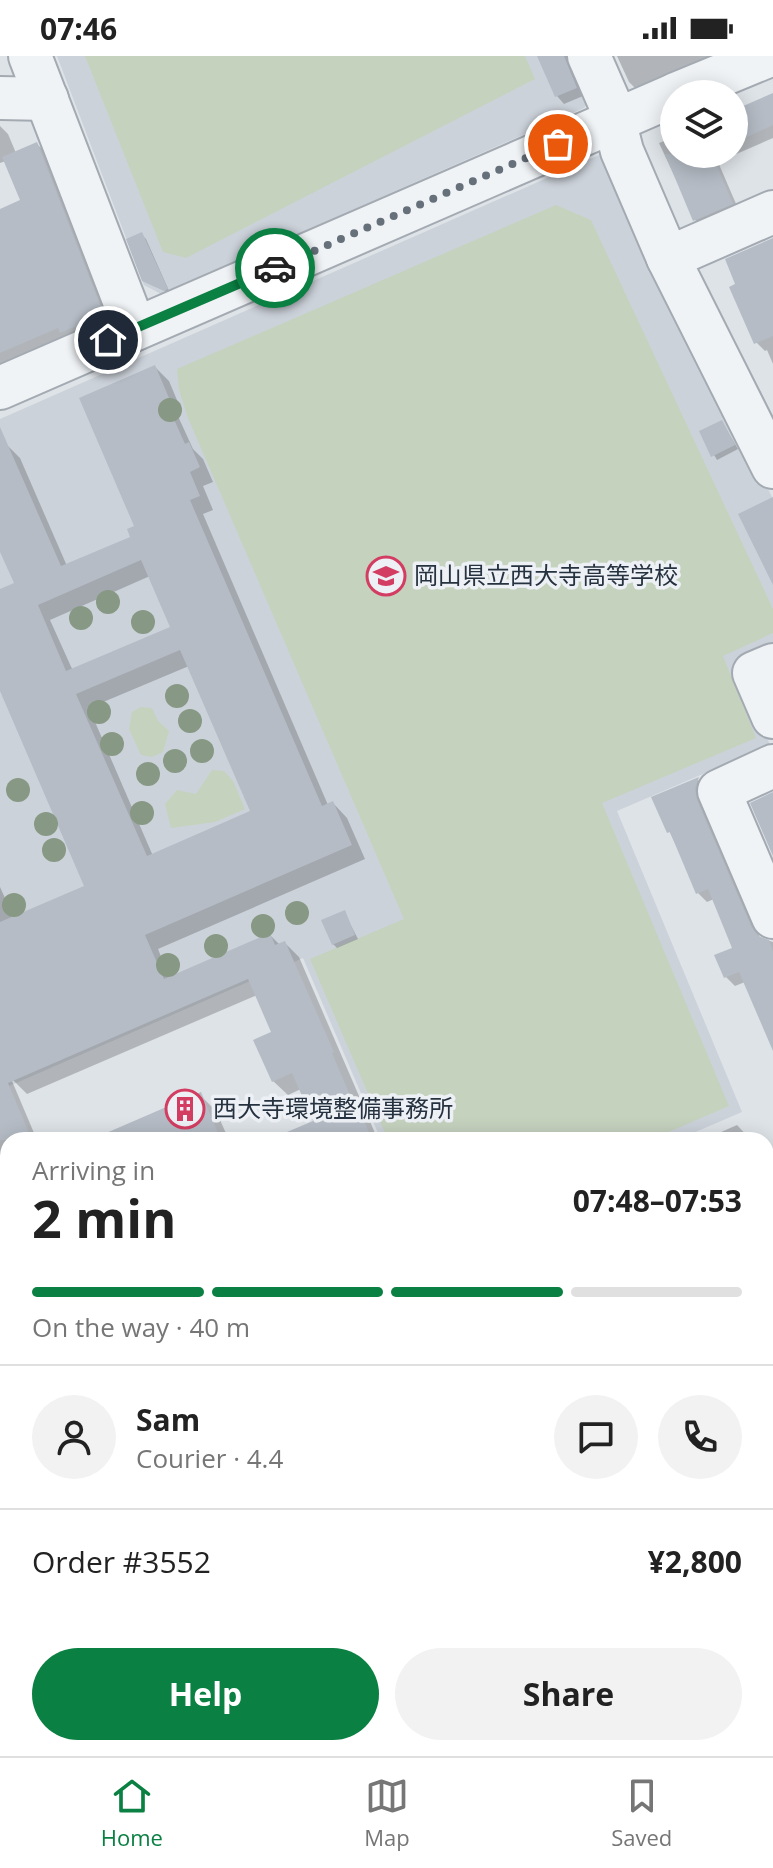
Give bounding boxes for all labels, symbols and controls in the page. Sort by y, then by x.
text: 07:46 [40,8,117,49]
map controls [660,80,748,168]
button: layers [660,80,748,168]
pin [524,110,592,178]
icon: bag [536,122,580,166]
courier [235,228,315,308]
icon: car [253,246,297,290]
pin [74,306,142,374]
icon: home [86,318,130,362]
school or university icon: 岡山県立西大寺高等学校 [365,555,407,597]
place label: 岡山県立西大寺高等学校 [414,558,678,591]
building icon: 西大寺環境整備事務所 [164,1088,206,1130]
place label: 西大寺環境整備事務所 [213,1091,453,1124]
text: Arriving in [32,1152,155,1188]
text: 07:48–07:53 [573,1180,742,1221]
text: 2 min [32,1182,176,1253]
text: On the way · 40 m [32,1309,250,1345]
button: person [32,1395,116,1479]
button: chat [554,1395,638,1479]
button: phone [658,1395,742,1479]
text: Sam [136,1399,200,1440]
text: Courier · 4.4 [136,1440,283,1476]
text: Order #3552 [32,1541,211,1582]
text: ¥2,800 [648,1541,742,1582]
button: Help [32,1648,379,1740]
button: Share [395,1648,742,1740]
tab: Home [101,1774,163,1852]
tab: Map [364,1774,410,1852]
tab: Saved [611,1774,672,1852]

